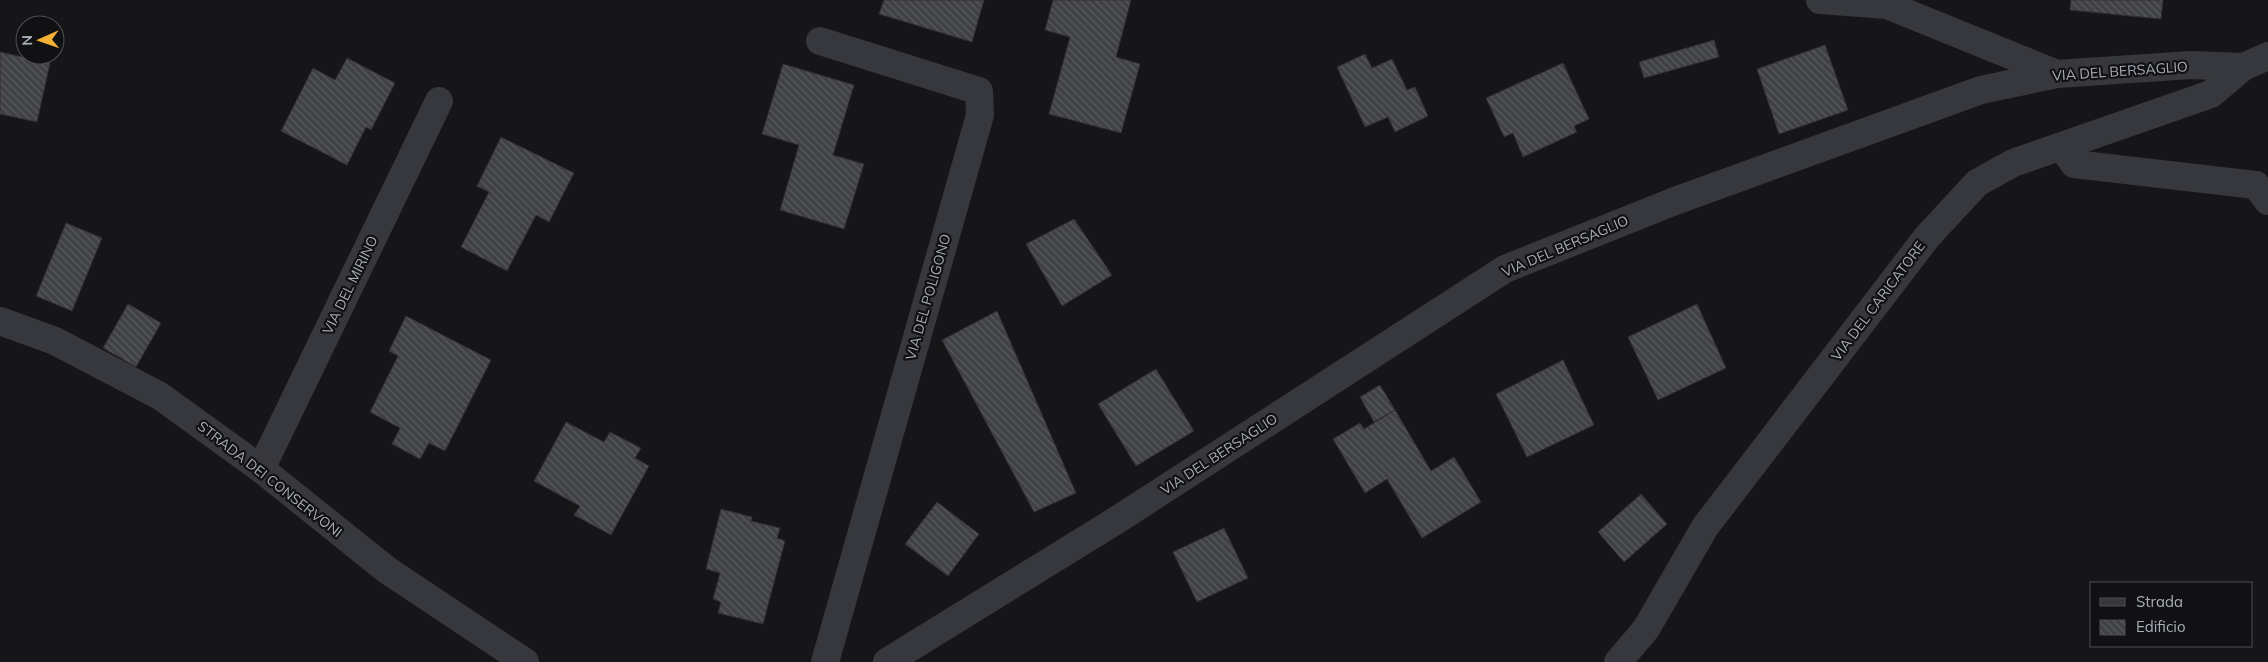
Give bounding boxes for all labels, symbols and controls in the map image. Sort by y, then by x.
north arrow [15,15,65,65]
text: N [18,35,36,46]
street label: VIA DEL BERSAGLIO [2052,57,2188,85]
street label: VIA DEL BERSAGLIO [1499,211,1631,281]
street label: VIA DEL POLIGONO [901,232,955,362]
street label: VIA DEL MIRINO [318,233,382,337]
street label: VIA DEL CARICATORE [1827,238,1929,364]
street label: VIA DEL BERSAGLIO [1157,409,1281,499]
street label: STRADA DEI CONSERVONI [194,417,346,541]
legend [2090,582,2253,647]
text: Strada [2136,592,2183,611]
text: Edificio [2136,617,2186,636]

